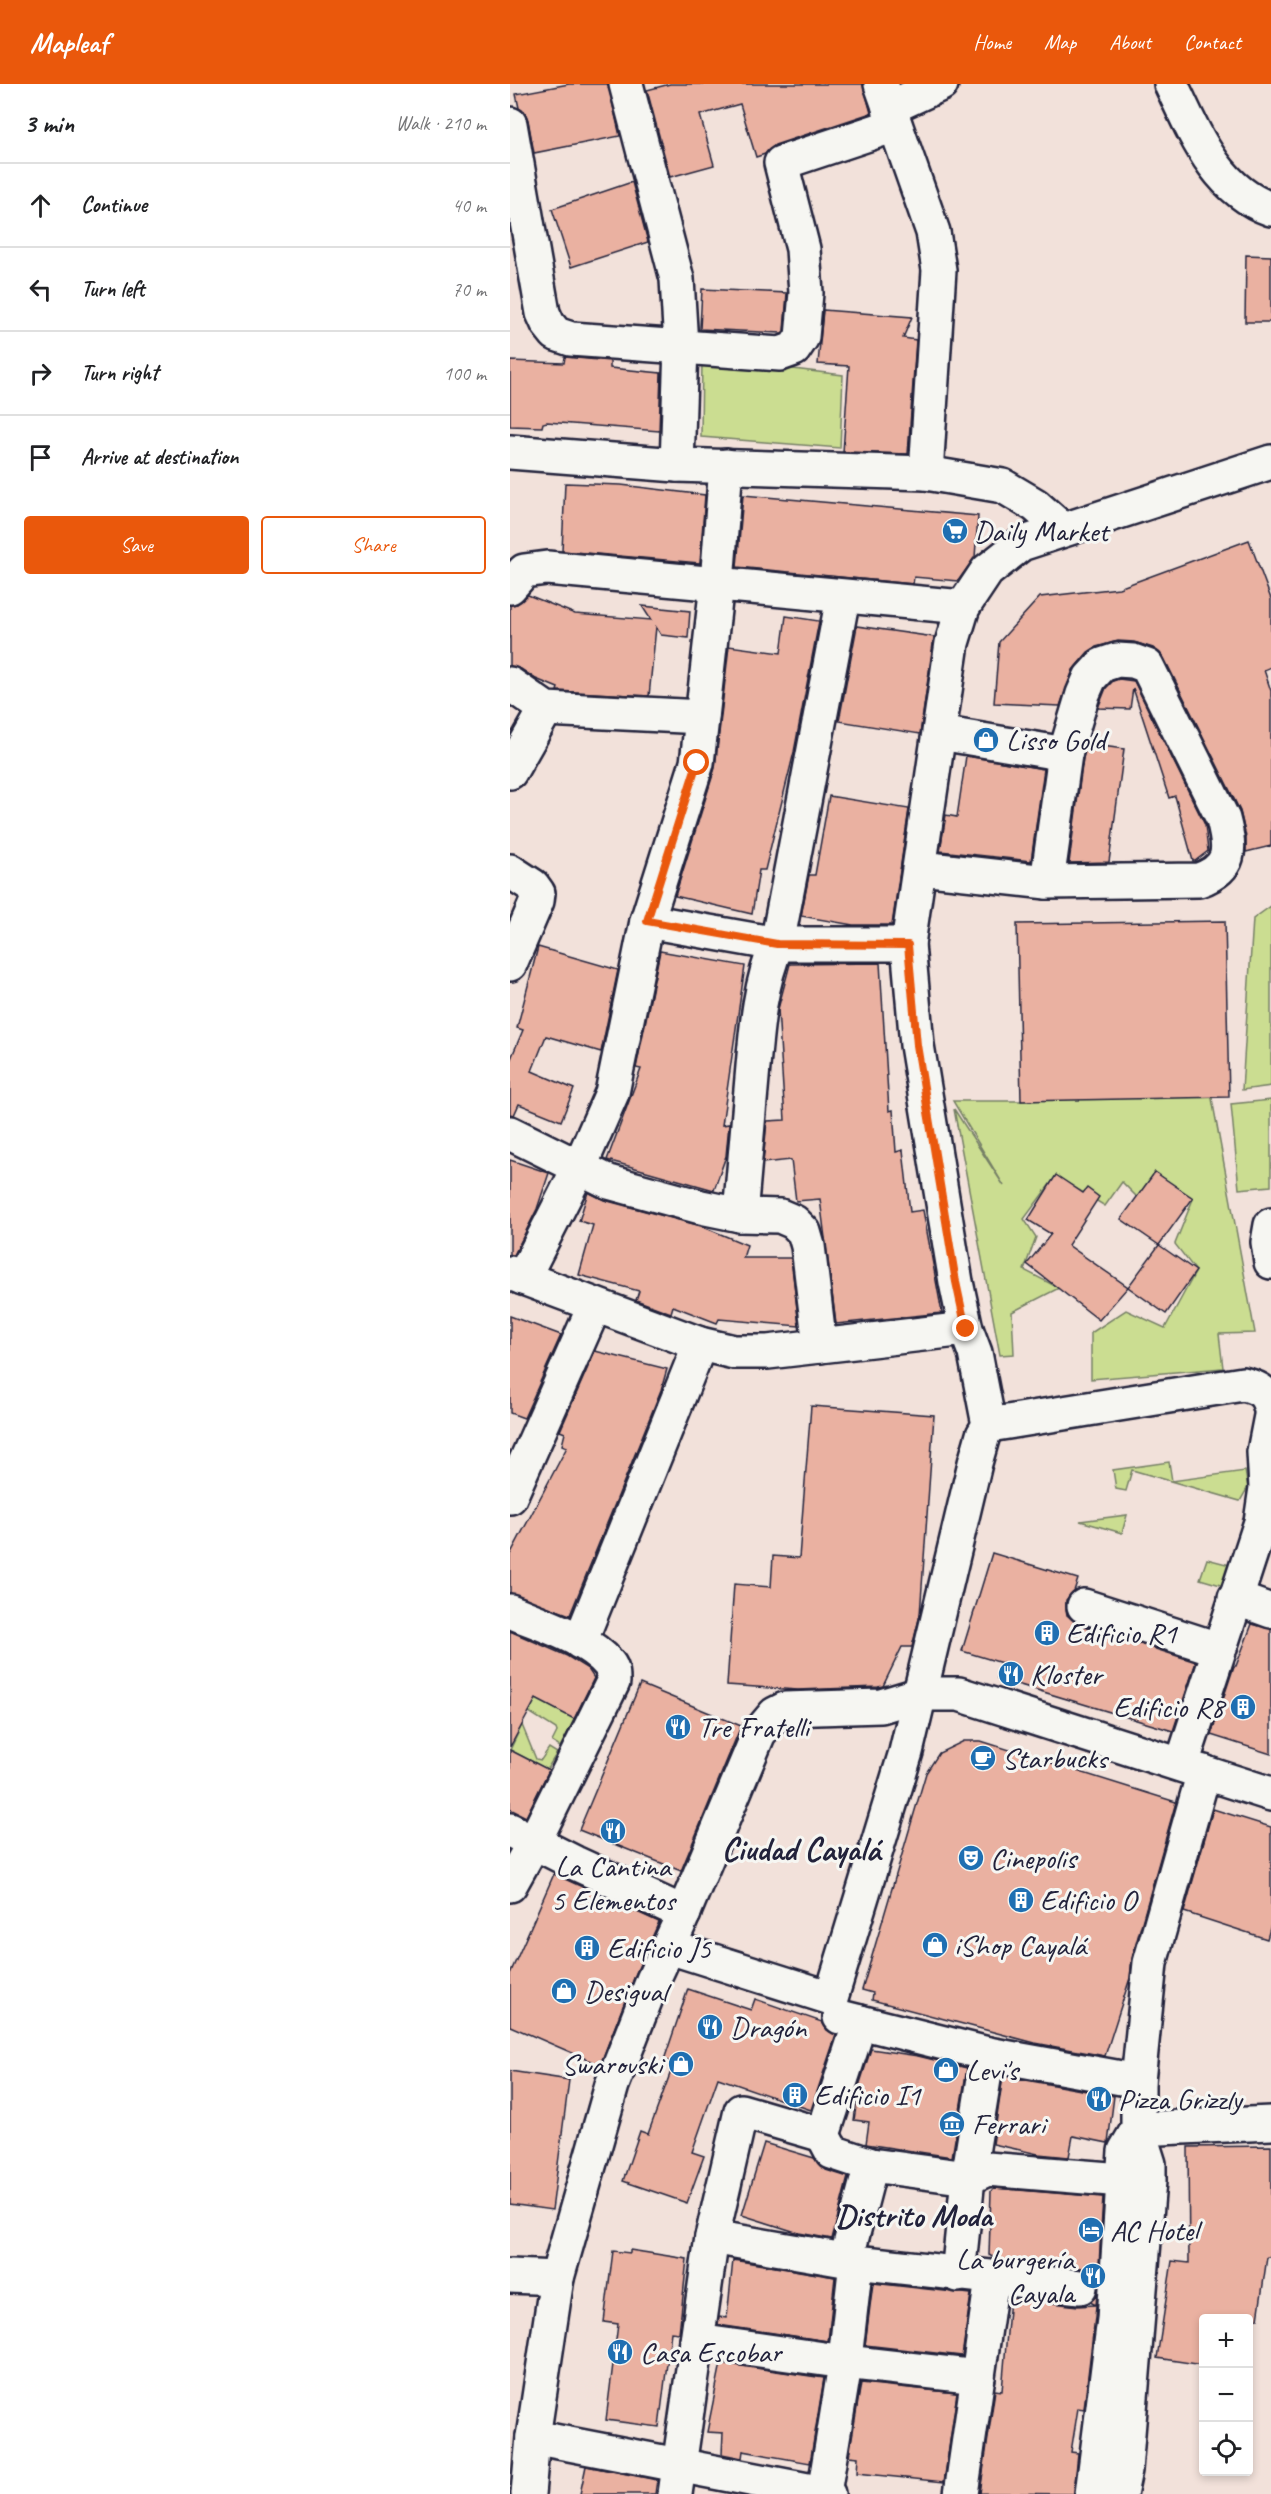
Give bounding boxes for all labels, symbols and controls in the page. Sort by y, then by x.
text: Mapleaf [30,25,108,60]
text: Home [973,29,1011,55]
text: Map [1044,29,1076,55]
text: About [1109,29,1151,55]
text: Contact [1184,29,1241,55]
text: 3 min [24,107,74,140]
text: Walk · 210 m [396,111,486,136]
icon: ahead [24,189,57,222]
text: Continue [81,191,147,219]
text: 40 m [452,193,486,218]
icon: left [24,273,57,306]
text: Turn left [81,275,145,303]
text: 70 m [452,277,486,302]
icon: right [24,357,57,390]
text: Turn right [81,359,158,387]
text: 100 m [443,361,486,386]
icon: arrive [24,441,57,474]
text: Arrive at destination [81,443,238,471]
place label: Daily Market [974,512,1111,550]
button: Save [24,516,249,574]
button: Share [261,516,486,574]
supermarket icon: Daily Market [940,516,970,546]
place label: Lisso Gold [1006,721,1110,759]
shop icon: Lisso Gold [971,725,1001,755]
route start [683,749,709,775]
route end [952,1315,978,1341]
place label: Edificio R1 [1066,1614,1178,1652]
building icon: Edificio R1 [1032,1618,1062,1648]
place label: Kloster [1030,1655,1105,1693]
restaurant icon: Kloster [996,1659,1026,1689]
place label: Edificio R8 [1113,1688,1226,1726]
building icon: Edificio R8 [1228,1692,1258,1722]
place label: Tre Fratelli [698,1708,812,1746]
restaurant icon: Tre Fratelli [663,1712,693,1742]
place label: Starbucks [1002,1739,1110,1777]
cafe icon: Starbucks [968,1743,998,1773]
restaurant icon: La Cantina 5 Elementos [598,1816,628,1846]
district label: Ciudad Cayalá [722,1828,884,1870]
place label: Cinepolis [990,1839,1079,1877]
theatre icon: Cinepolis [956,1843,986,1873]
place label: La Cantina 5 Elementos [551,1847,678,1919]
place label: Edificio O [1040,1881,1139,1919]
building icon: Edificio O [1006,1885,1036,1915]
place label: iShop Cayalá [954,1926,1089,1964]
place label: Edificio J5 [607,1929,712,1967]
shop icon: iShop Cayalá [920,1930,950,1960]
building icon: Edificio J5 [572,1933,602,1963]
place label: Desigual [584,1972,672,2010]
shop icon: Desigual [549,1976,579,2006]
place label: Dragón [730,2008,808,2046]
restaurant icon: Dragón [695,2012,725,2042]
place label: Swarovski [562,2045,665,2083]
shop icon: Swarovski [666,2049,696,2079]
place label: Levi's [966,2051,1021,2089]
shop icon: Levi's [931,2055,961,2085]
place label: Edificio I1 [814,2076,922,2114]
building icon: Edificio I1 [780,2080,810,2110]
place label: Pizza Grizzly [1118,2080,1244,2118]
restaurant icon: Pizza Grizzly [1084,2084,1114,2114]
place label: Ferrari [972,2105,1048,2143]
museum icon: Ferrari [937,2109,967,2139]
district label: Distrito Moda [836,2195,995,2236]
place label: AC Hotel [1110,2211,1203,2249]
hotel icon: AC Hotel [1076,2215,1106,2245]
place label: La burgería Cayala [956,2240,1077,2312]
restaurant icon: La burgería Cayala [1078,2261,1108,2291]
map controls [1199,2314,1253,2476]
button: + [1199,2314,1253,2368]
place label: Casa Escobar [640,2333,784,2371]
restaurant icon: Casa Escobar [605,2337,635,2367]
button: − [1199,2368,1253,2422]
button: locate [1199,2422,1253,2476]

